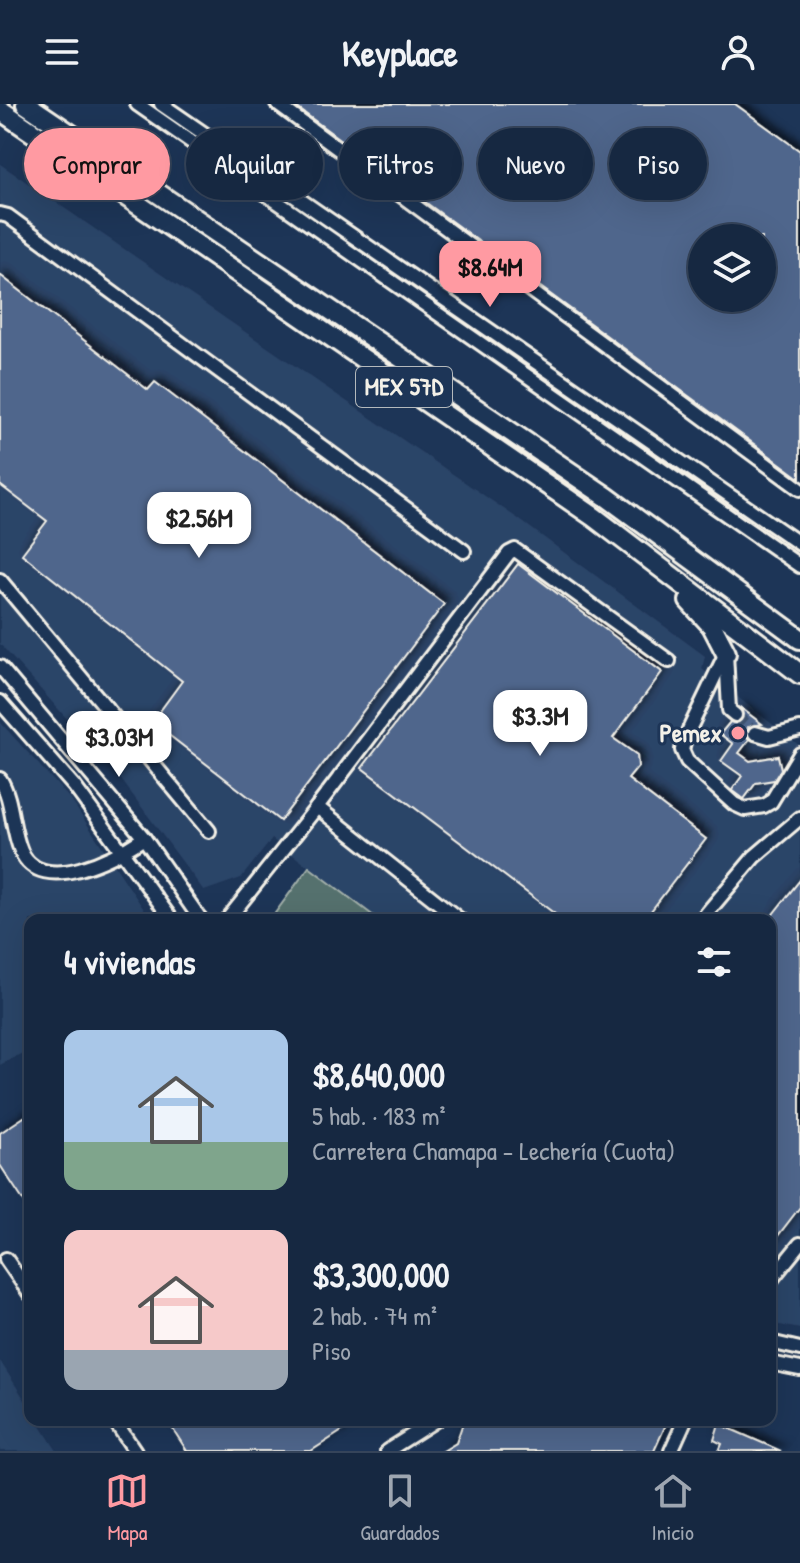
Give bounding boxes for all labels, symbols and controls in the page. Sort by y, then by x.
text: Keyplace [342,28,458,77]
icon: menu [40,30,84,74]
icon: person [716,30,760,74]
chip: Comprar [24,128,170,200]
chip: Alquilar [186,128,323,200]
chip: Filtros [339,128,462,200]
chip: Nuevo [478,128,593,200]
chip: Piso [609,128,707,200]
map controls [688,224,776,312]
button: layers [688,224,776,312]
pin: $8.64M [425,241,555,309]
text: $8.64M [457,249,523,284]
road number: MEX 57D [356,367,452,407]
pin: $2.56M [134,492,264,560]
text: $2.56M [165,500,233,535]
pin: $3.3M [484,690,596,758]
text: $3.3M [511,698,569,733]
pin: $3.03M [54,711,184,779]
place label: Pemex [659,715,722,750]
text: $3.03M [84,719,154,754]
marker: Pemex [729,724,747,742]
text: 4 viviendas [64,939,196,985]
icon: filters [692,940,736,984]
text: $8,640,000 [312,1052,445,1098]
icon: home [128,1062,224,1158]
text: 5 hab. · 183 m² [312,1098,446,1133]
text: Carretera Chamapa - Lechería (Cuota) [312,1133,675,1168]
text: $3,300,000 [312,1252,450,1298]
icon: home [128,1262,224,1358]
text: 2 hab. · 74 m² [312,1298,437,1333]
text: Piso [312,1333,351,1368]
tab: Mapa [105,1469,149,1547]
tab: Guardados [360,1469,440,1547]
tab: Inicio [651,1469,695,1547]

